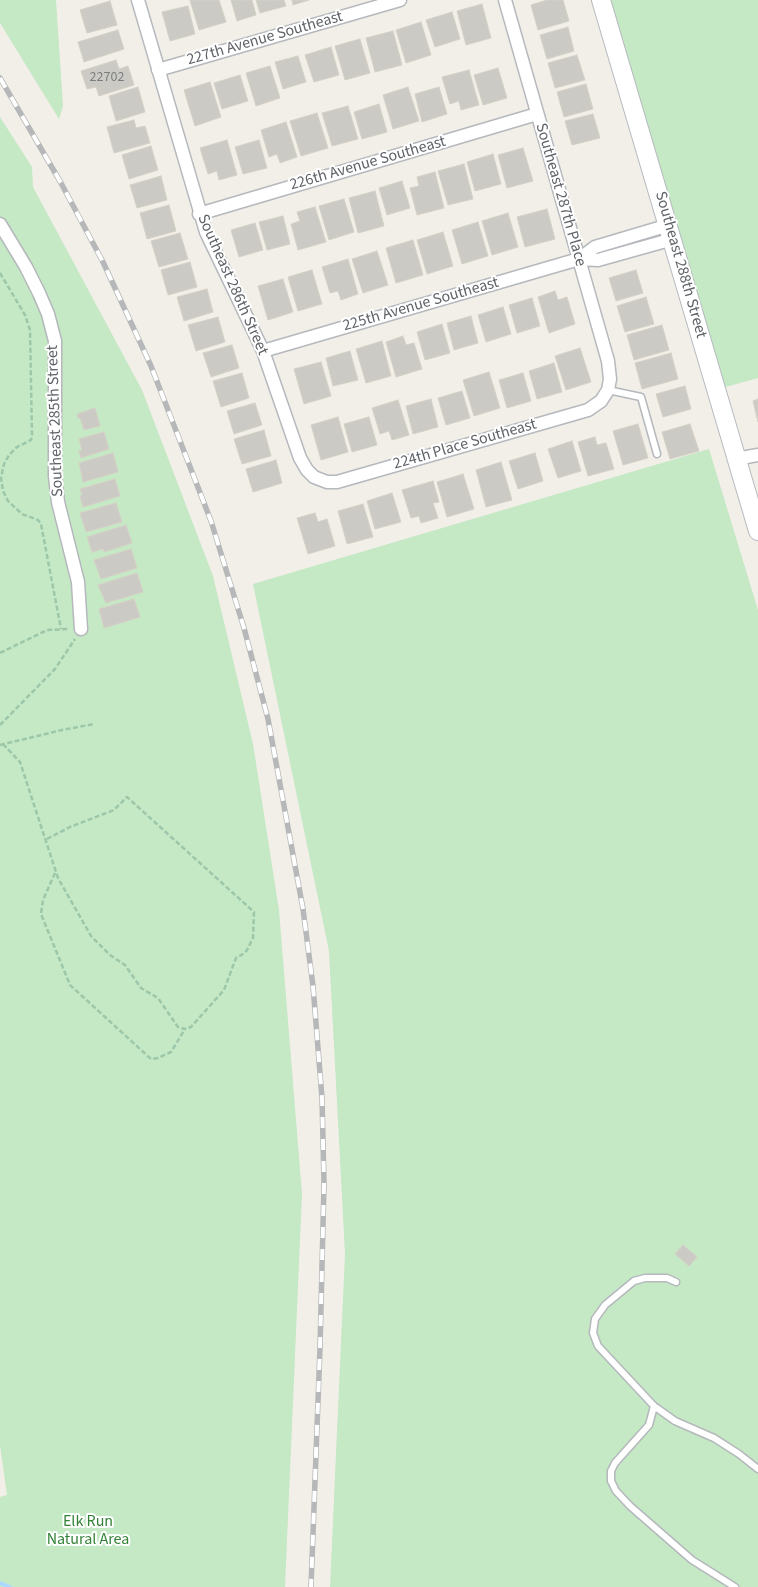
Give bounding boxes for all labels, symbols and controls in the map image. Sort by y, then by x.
street label: 227th Avenue Southeast [185,8,345,70]
house number: 22702 [90,70,124,86]
street label: Southeast 287th Place [530,121,590,269]
street label: 226th Avenue Southeast [288,133,448,195]
street label: Southeast 288th Street [650,189,710,341]
street label: Southeast 286th Street [192,212,272,358]
street label: 225th Avenue Southeast [341,274,501,336]
street label: Southeast 285th Street [44,345,68,497]
street label: 224th Place Southeast [391,415,539,475]
park label: Elk Run Natural Area [47,1512,129,1550]

